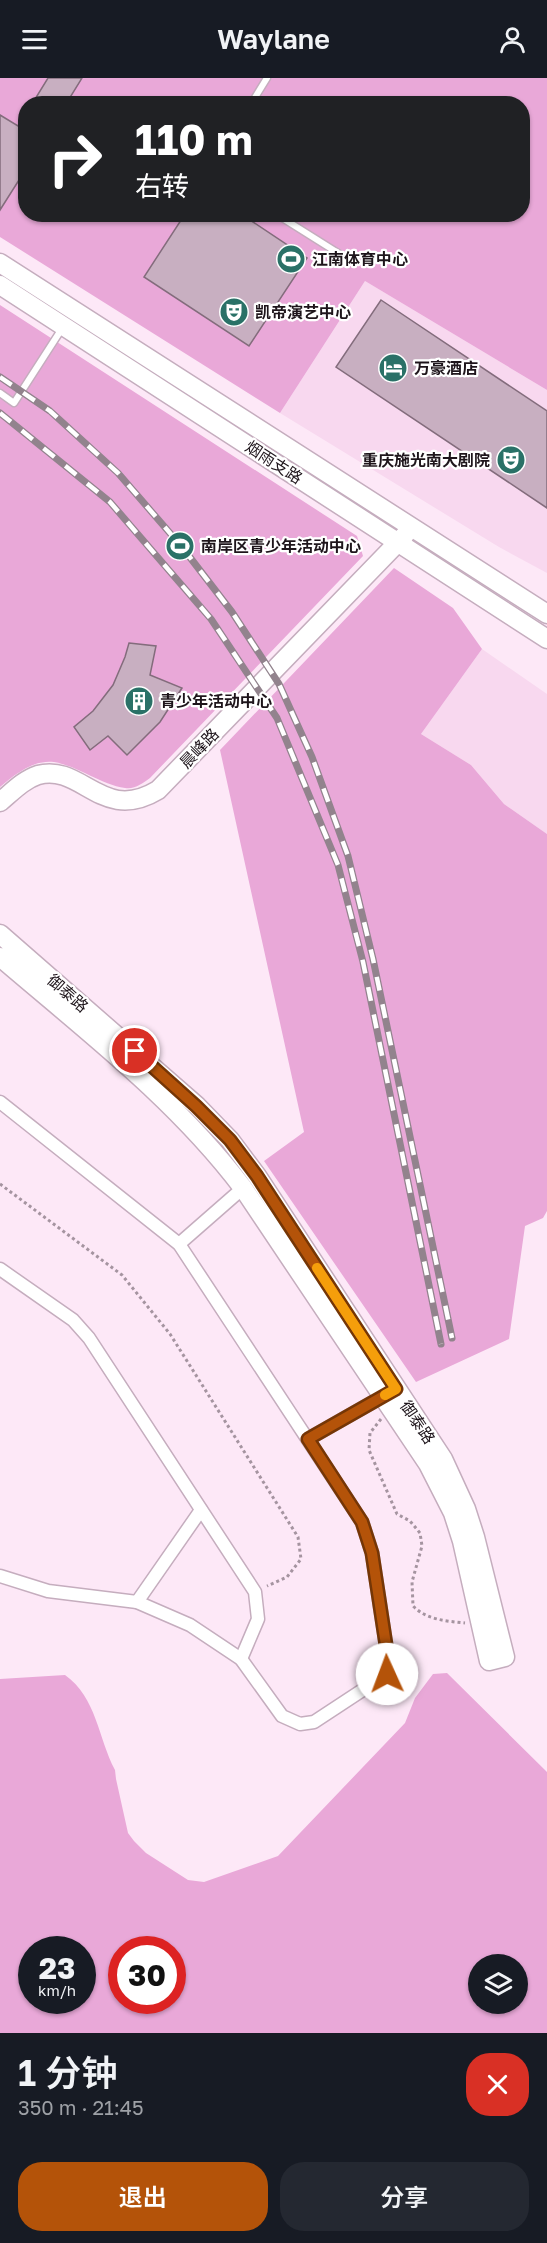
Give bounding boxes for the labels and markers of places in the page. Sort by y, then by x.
sports icon: 江南体育中心 [275,243,307,275]
place label: 江南体育中心 [312,249,408,269]
theatre icon: 凯帝演艺中心 [218,296,250,328]
place label: 凯帝演艺中心 [255,302,351,322]
hotel icon: 万豪酒店 [377,352,409,384]
place label: 万豪酒店 [414,358,478,378]
theatre icon: 重庆施光南大剧院 [495,444,527,476]
place label: 重庆施光南大剧院 [362,450,490,470]
sports icon: 南岸区青少年活动中心 [164,530,196,562]
place label: 南岸区青少年活动中心 [201,536,361,556]
building icon: 青少年活动中心 [123,685,155,717]
place label: 青少年活动中心 [160,691,272,711]
pin [109,1025,160,1076]

